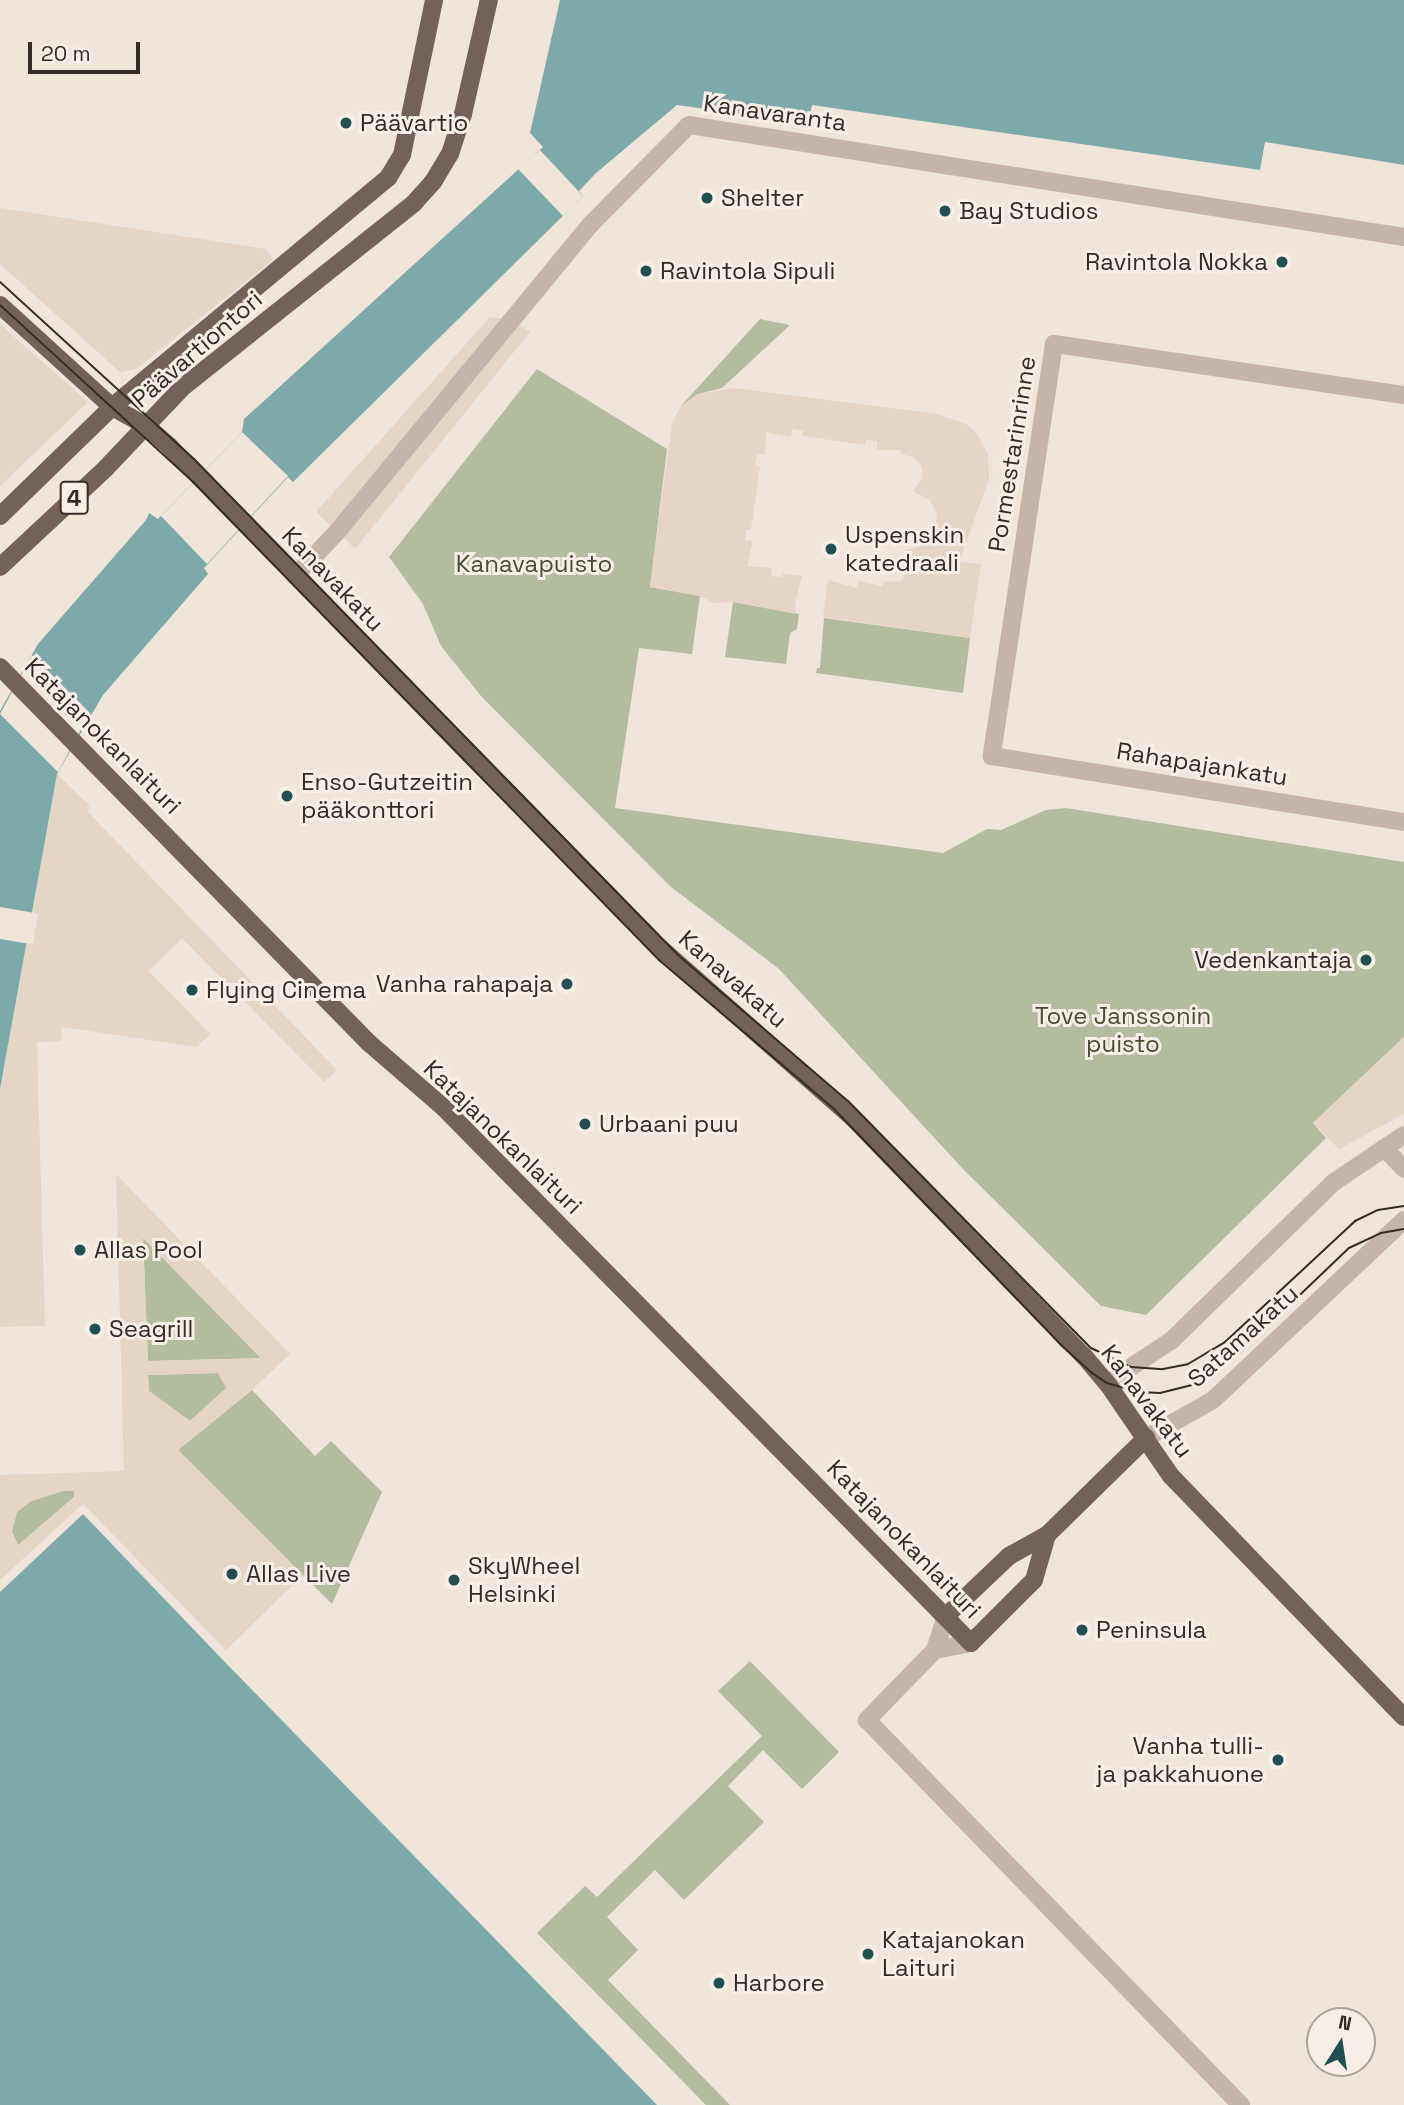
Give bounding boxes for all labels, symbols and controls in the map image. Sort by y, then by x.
scale bar [32,28,144,72]
text: 20 m [41,40,91,67]
street label: Kanavaranta [702,89,848,137]
place label: Päävartio [360,109,468,137]
marker: Päävartio [338,115,354,131]
place label: Shelter [721,184,804,212]
marker: Shelter [699,190,715,206]
place label: Bay Studios [959,197,1098,225]
marker: Bay Studios [937,203,953,219]
place label: Ravintola Nokka [1085,248,1268,276]
marker: Ravintola Nokka [1274,254,1290,270]
place label: Ravintola Sipuli [660,257,835,285]
marker: Ravintola Sipuli [638,263,654,279]
street label: Päävartiontori [126,285,268,413]
street label: Pormestarinrinne [982,354,1042,554]
road number: 4 [58,478,90,518]
street label: Kanavakatu [276,521,390,637]
place label: Uspenskin katedraali [845,521,964,577]
marker: Uspenskin katedraali [823,541,839,557]
park label: Kanavapuisto [456,550,612,578]
street label: Katajanokanlaituri [19,652,187,820]
street label: Rahapajankatu [1115,736,1289,792]
place label: Enso-Gutzeitin pääkonttori [301,768,473,824]
marker: Enso-Gutzeitin pääkonttori [279,788,295,804]
street label: Kanavakatu [673,924,793,1034]
place label: Vedenkantaja [1194,946,1352,974]
marker: Vedenkantaja [1358,952,1374,968]
place label: Vanha rahapaja [376,970,553,998]
place label: Flying Cinema [206,976,366,1004]
marker: Vanha rahapaja [559,976,575,992]
marker: Flying Cinema [184,982,200,998]
park label: Tove Janssonin puisto [1035,1002,1211,1058]
street label: Katajanokanlaituri [418,1054,588,1220]
place label: Urbaani puu [599,1110,739,1138]
marker: Urbaani puu [577,1116,593,1132]
place label: Allas Pool [94,1236,203,1264]
marker: Allas Pool [72,1242,88,1258]
street label: Satamakatu [1182,1279,1304,1393]
place label: Seagrill [109,1315,193,1343]
marker: Seagrill [87,1321,103,1337]
street label: Kanavakatu [1095,1339,1199,1463]
street label: Katajanokanlaituri [821,1454,987,1624]
place label: SkyWheel Helsinki [468,1552,580,1608]
place label: Allas Live [246,1560,351,1588]
marker: Allas Live [224,1566,240,1582]
marker: SkyWheel Helsinki [446,1572,462,1588]
place label: Peninsula [1096,1616,1207,1644]
marker: Peninsula [1074,1622,1090,1638]
place label: Vanha tulli- ja pakkahuone [1097,1732,1264,1788]
marker: Vanha tulli- ja pakkahuone [1270,1752,1286,1768]
place label: Katajanokan Laituri [882,1926,1025,1982]
marker: Katajanokan Laituri [860,1946,876,1962]
place label: Harbore [733,1969,825,1997]
marker: Harbore [711,1975,727,1991]
north arrow [1306,2007,1376,2077]
text: N [1336,2009,1354,2036]

